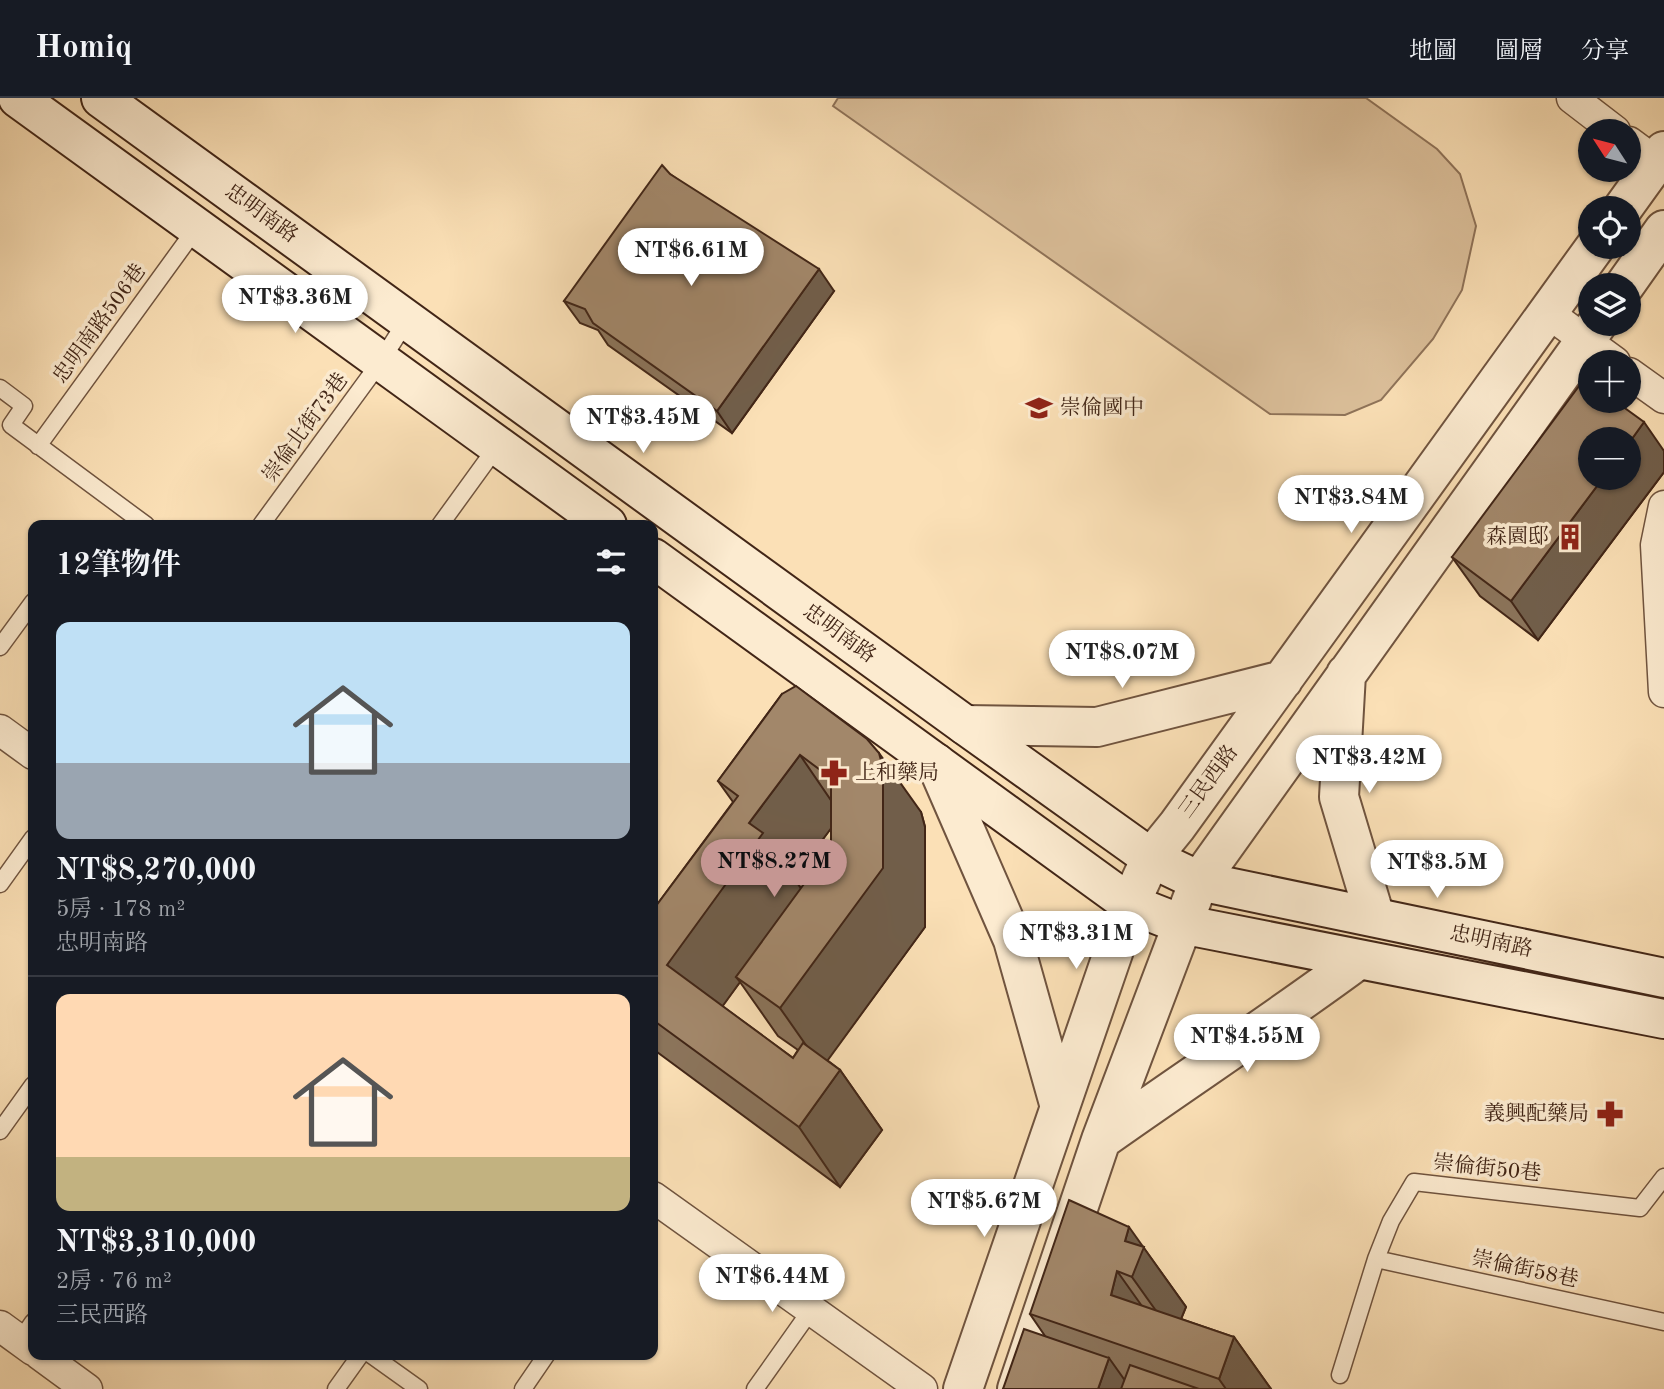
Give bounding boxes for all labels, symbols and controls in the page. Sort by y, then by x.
text: Homiq [35,32,132,65]
text: 地圖 [1409,40,1457,64]
text: 圖層 [1495,40,1543,64]
text: 分享 [1581,40,1629,64]
north arrow [1578,119,1642,182]
map controls [1578,119,1641,490]
street label: 忠明南路 [221,179,302,247]
button: locate [1578,196,1641,259]
pin: NT$6.61M [619,228,763,288]
text: NT$6.61M [634,239,748,262]
street label: 忠明南路506巷 [48,259,150,387]
button: layers [1578,273,1641,336]
pin: NT$3.36M [223,275,367,335]
text: NT$3.36M [238,286,352,309]
button: + [1578,350,1641,413]
street label: 崇倫北街73巷 [258,368,353,487]
school or university icon: 崇倫國中 [1024,393,1054,423]
pin: NT$3.45M [571,396,715,455]
place label: 崇倫國中 [1060,396,1144,419]
text: NT$3.45M [586,406,700,429]
button: − [1578,427,1641,490]
pin: NT$3.84M [1279,476,1423,535]
text: NT$3.84M [1294,486,1408,509]
building icon: 森園邸 [1555,522,1585,552]
place label: 森園邸 [1486,525,1549,548]
icon: filters [592,543,630,581]
text: 12筆物件 [56,551,181,581]
street label: 忠明南路 [799,599,880,667]
pin: NT$8.07M [1050,630,1194,690]
text: NT$8.07M [1065,641,1179,664]
icon: home [280,667,406,793]
pin: NT$3.42M [1297,736,1441,795]
street label: 三民西路 [1174,741,1242,822]
text: NT$3.42M [1312,746,1426,769]
pharmacy icon: 上和藥局 [819,758,849,788]
place label: 上和藥局 [855,761,939,784]
pin: NT$8.27M [702,840,846,899]
pin: NT$3.5M [1372,840,1502,900]
text: NT$8.27M [717,850,831,873]
text: NT$3.5M [1387,851,1487,874]
text: NT$8,270,000 [56,856,256,886]
text: 5房 · 178 m² [56,898,185,921]
pin: NT$3.31M [1004,912,1148,971]
street label: 忠明南路 [1448,921,1535,961]
text: NT$3.31M [1019,922,1133,945]
text: 忠明南路 [56,932,148,955]
pin: NT$4.55M [1175,1014,1319,1074]
text: NT$4.55M [1190,1025,1304,1048]
icon: home [280,1039,406,1165]
pharmacy icon: 義興配藥局 [1595,1099,1625,1129]
place label: 義興配藥局 [1484,1102,1589,1125]
street label: 崇倫街50巷 [1432,1151,1542,1185]
pin: NT$5.67M [912,1180,1056,1239]
text: NT$5.67M [927,1190,1041,1213]
text: NT$3,310,000 [56,1228,256,1258]
street label: 崇倫街58巷 [1470,1247,1581,1292]
pin: NT$6.44M [700,1254,844,1314]
text: NT$6.44M [715,1265,829,1288]
text: 2房 · 76 m² [56,1270,172,1293]
text: 三民西路 [56,1304,148,1327]

